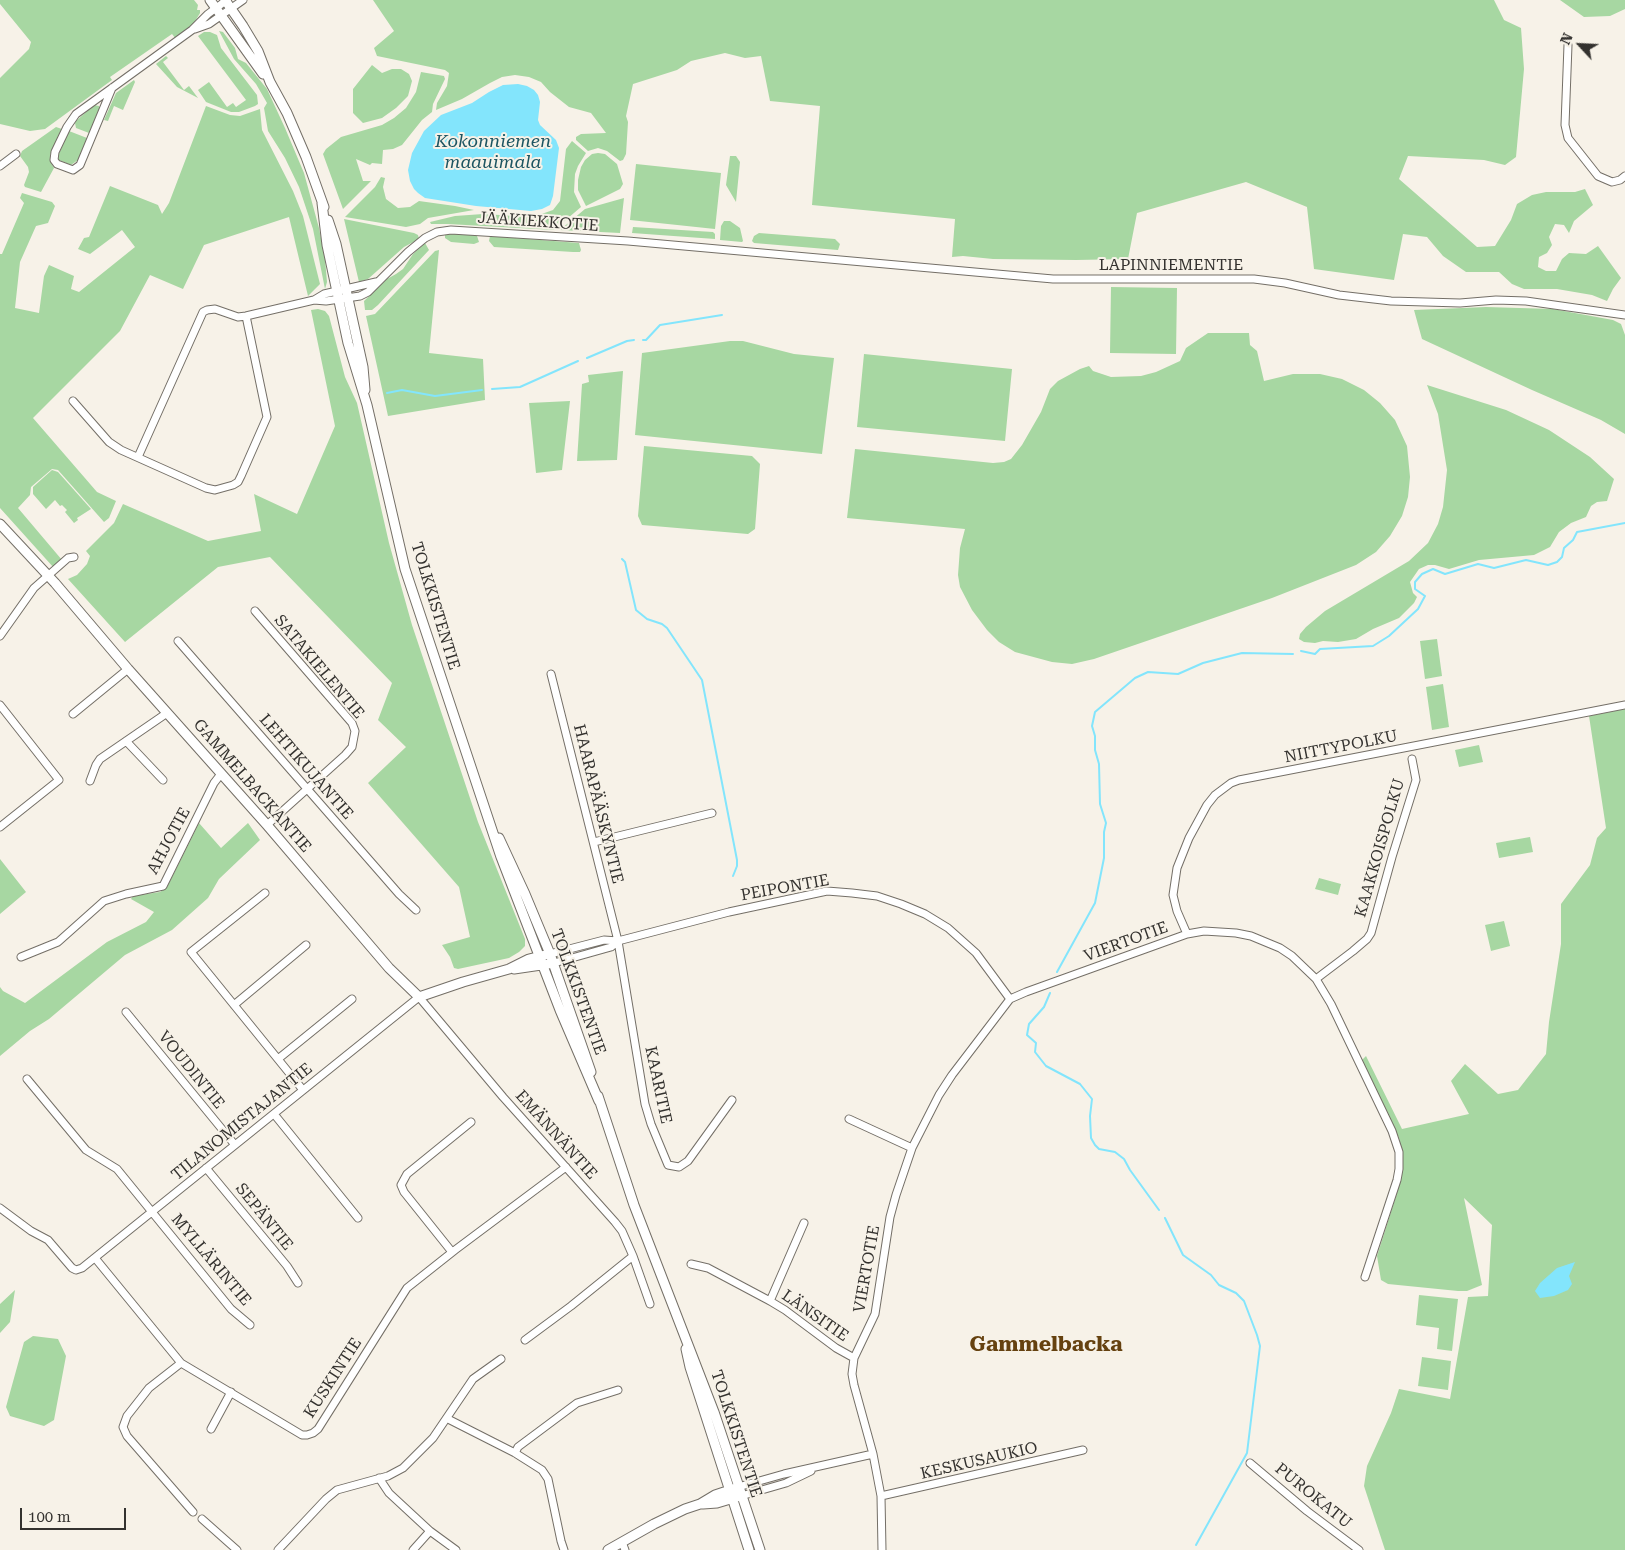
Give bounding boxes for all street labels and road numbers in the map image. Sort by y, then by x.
street label: JÄÄKIEKKOTIE [477,208,599,236]
street label: LAPINNIEMENTIE [1099,255,1243,275]
street label: TOLKKISTENTIE [406,540,464,672]
street label: SATAKIELENTIE [270,611,368,723]
street label: LEHTIKUJANTIE [255,710,357,824]
street label: GAMMELBACKANTIE [189,715,315,857]
street label: HAARAPÄÄSKYNTIE [569,722,627,886]
street label: NIITTYPOLKU [1283,727,1399,767]
street label: KAAKKOISPOLKU [1351,776,1409,920]
street label: AHJOTIE [143,804,195,878]
street label: PEIPONTIE [739,871,831,905]
street label: VIERTOTIE [1081,918,1171,966]
street label: TOLKKISTENTIE [546,926,610,1058]
street label: VOUDINTIE [154,1027,228,1113]
street label: KAARITIE [640,1044,676,1126]
street label: TILANOMISTAJANTIE [168,1059,316,1185]
street label: EMÄNNÄNTIE [511,1087,601,1183]
street label: SEPÄNTIE [231,1180,297,1254]
street label: MYLLÄRINTIE [167,1210,255,1310]
street label: VIERTOTIE [850,1224,884,1314]
street label: LÄNSITIE [778,1286,852,1346]
street label: KUSKINTIE [300,1334,366,1422]
street label: TOLKKISTENTIE [706,1368,766,1500]
street label: KESKUSAUKIO [919,1438,1039,1484]
street label: PUROKATU [1271,1459,1355,1533]

